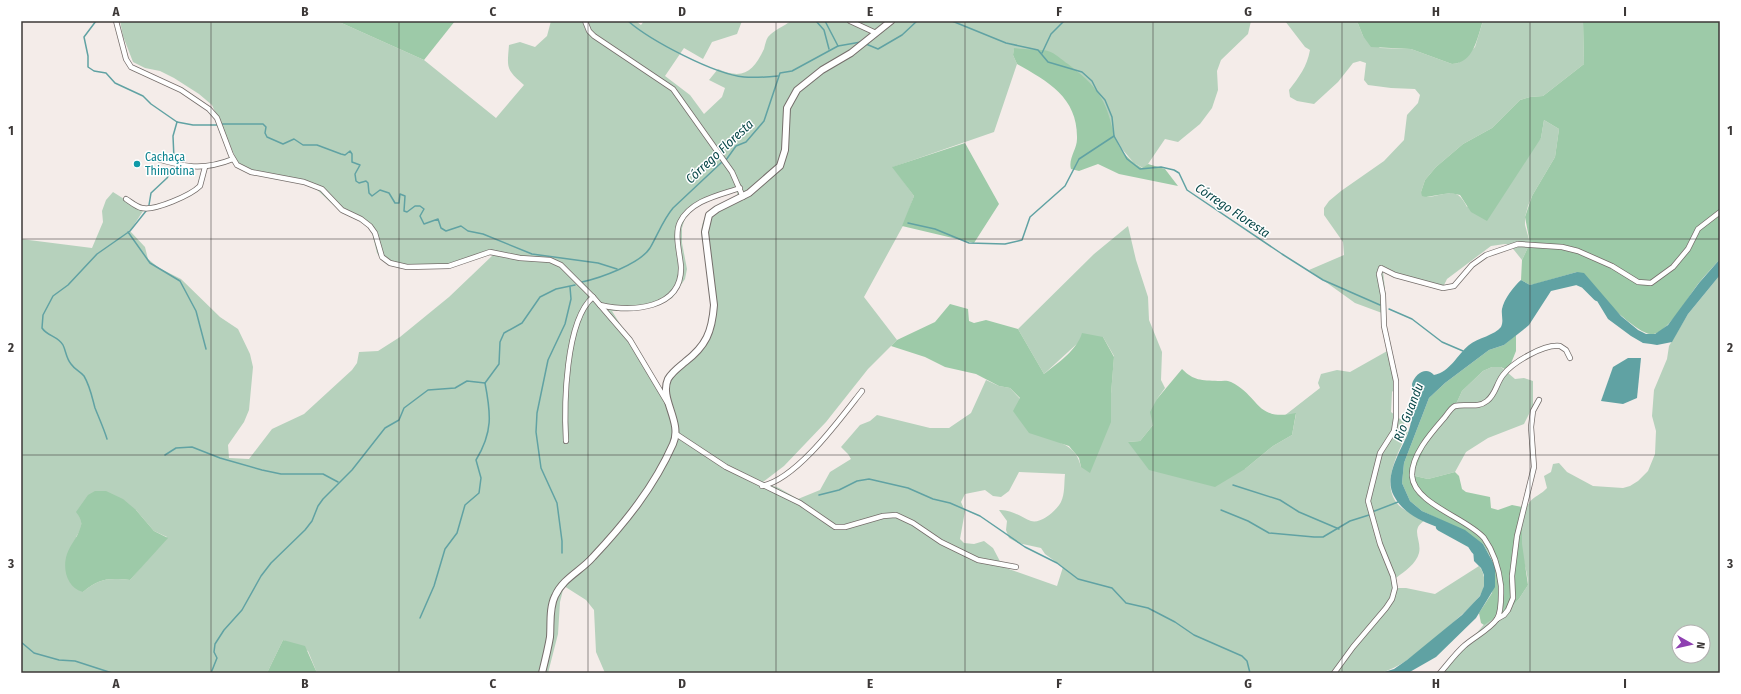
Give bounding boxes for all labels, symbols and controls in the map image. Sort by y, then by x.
text: A [111,4,120,19]
text: B [301,4,309,19]
text: C [490,4,497,19]
text: D [678,4,686,19]
text: E [867,4,873,19]
text: F [1056,4,1062,19]
text: G [1244,4,1252,19]
text: H [1432,4,1440,19]
text: I [1623,4,1627,19]
water label: Córrego Floresta [683,116,756,186]
text: 1 [8,123,14,138]
text: 1 [1727,123,1733,138]
place label: Cachaça Thimotina [145,150,195,178]
marker: Cachaça Thimotina [132,159,142,169]
water label: Córrego Floresta [1193,180,1273,241]
text: 2 [7,340,14,355]
text: 2 [1726,340,1733,355]
water label: Rio Guandu [1390,381,1427,444]
text: 3 [7,556,14,571]
text: 3 [1726,556,1733,571]
north arrow [1671,624,1711,664]
text: N [1694,641,1707,649]
text: A [111,676,120,691]
text: B [301,676,309,691]
text: C [490,676,497,691]
text: D [678,676,686,691]
text: E [867,676,873,691]
text: F [1056,676,1062,691]
text: G [1244,676,1252,691]
text: H [1432,676,1440,691]
text: I [1623,676,1627,691]

